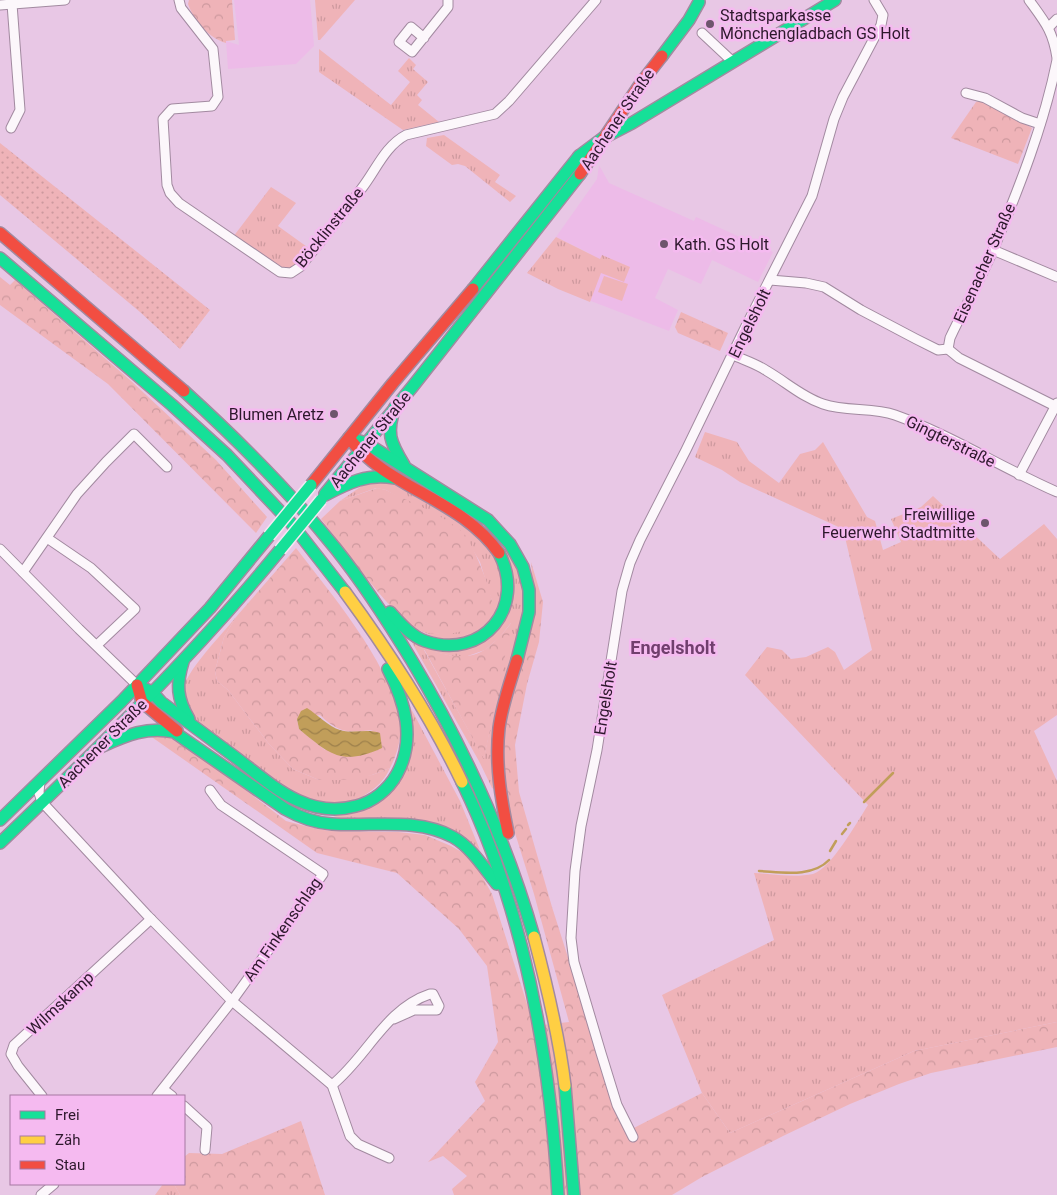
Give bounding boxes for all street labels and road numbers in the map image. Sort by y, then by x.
street label: Aachener Straße [577,65,658,174]
street label: Böcklinstraße [291,183,367,271]
street label: Eisenacher Straße [950,200,1019,326]
street label: Engelsholt [725,286,774,361]
street label: Aachener Straße [326,387,415,491]
street label: Gingterstraße [903,412,999,471]
street label: Engelsholt [590,660,621,736]
street label: Aachener Straße [54,695,151,792]
street label: Am Finkenschlag [240,874,325,985]
street label: Wilmskamp [23,968,98,1039]

